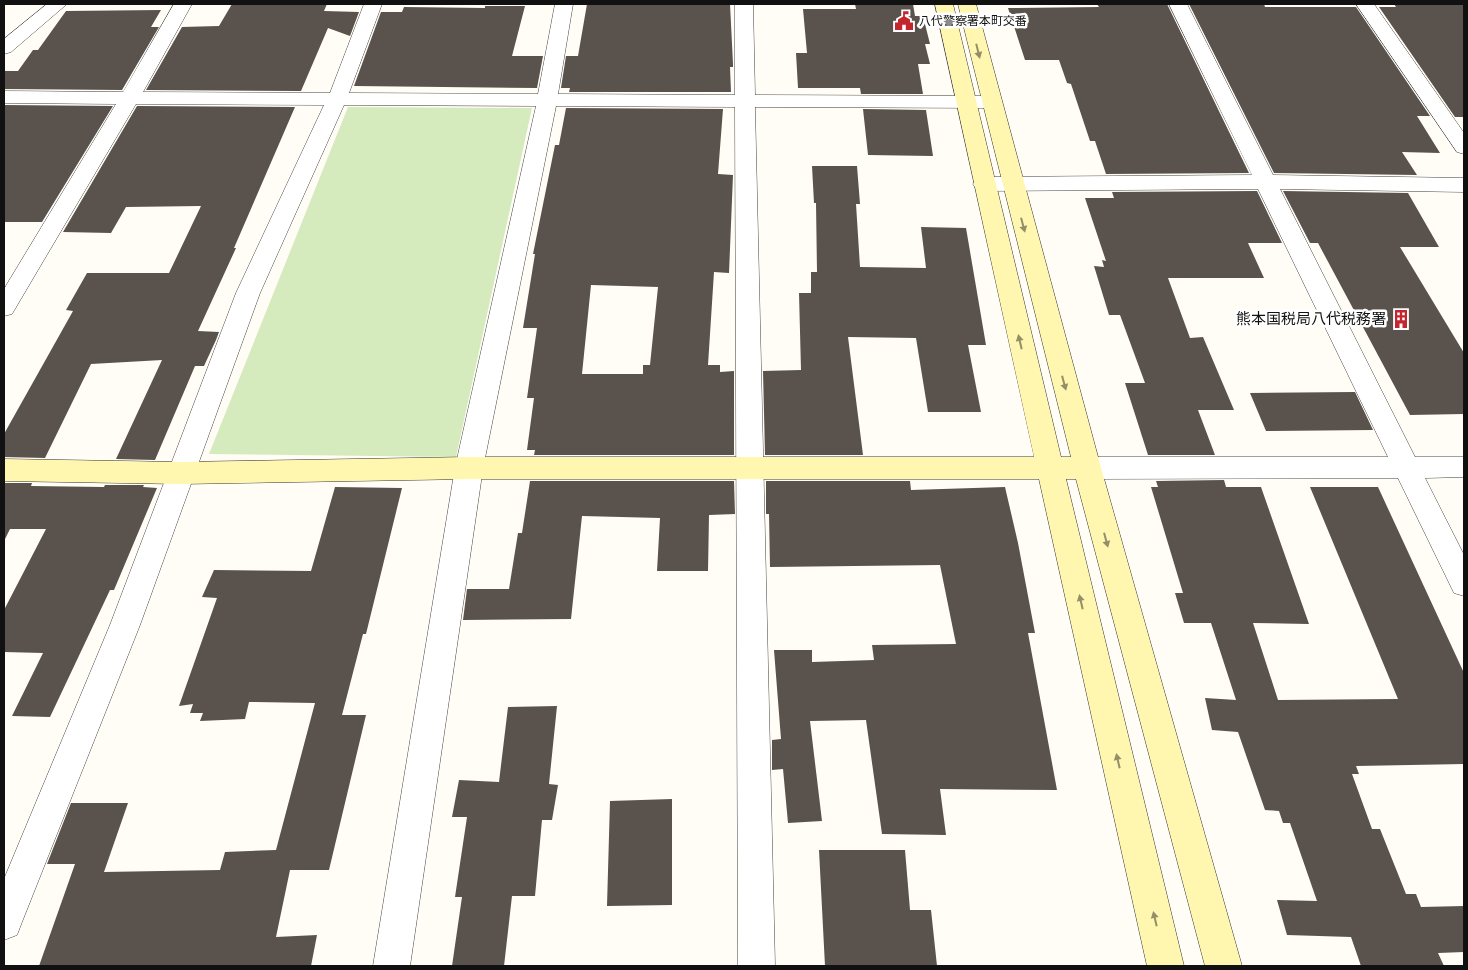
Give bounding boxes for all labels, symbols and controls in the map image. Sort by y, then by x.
public building icon: 八代警察署本町交番 [893,10,915,32]
place label: 八代警察署本町交番 [919,14,1027,28]
one-way arrow [974,44,982,59]
one-way arrow [1020,218,1028,233]
building icon: 熊本国税局八代税務署 [1390,308,1412,330]
place label: 熊本国税局八代税務署 [1236,310,1386,327]
one-way arrow [1016,334,1024,349]
one-way arrow [1061,375,1069,390]
one-way arrow [1103,532,1111,547]
one-way arrow [1077,595,1085,610]
one-way arrow [1114,753,1122,768]
one-way arrow [1151,911,1159,926]

